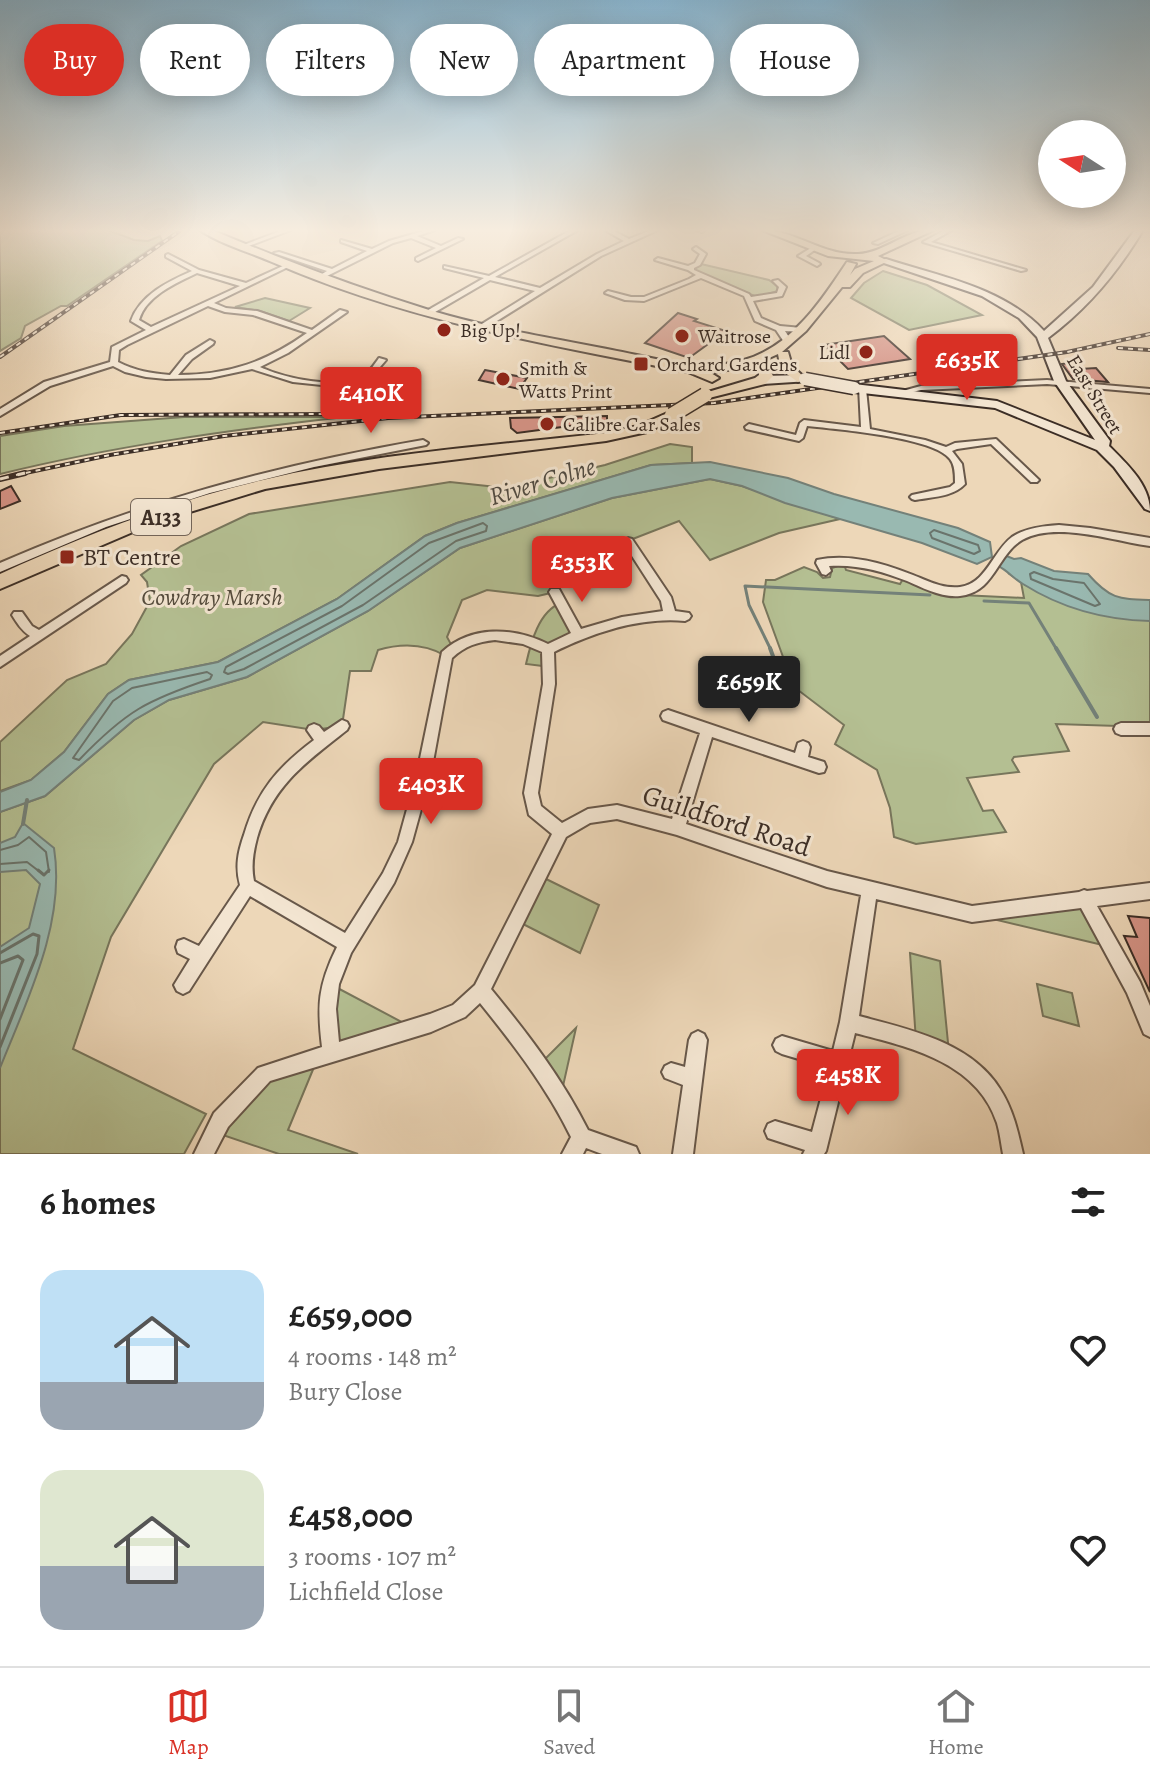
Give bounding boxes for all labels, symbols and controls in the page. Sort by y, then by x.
chip: Buy [24,24,124,96]
chip: Rent [140,24,250,96]
chip: Filters [266,24,394,96]
chip: New [410,24,518,96]
chip: Apartment [534,24,714,96]
chip: House [730,24,859,96]
north arrow [1038,120,1126,208]
map controls [1038,120,1126,208]
place label: Big Up! [460,317,521,344]
marker: Big Up! [435,321,453,339]
place label: Waitrose [697,323,771,350]
marker: Waitrose [673,327,691,345]
pin: £635K [911,334,1023,402]
place label: Lidl [819,339,850,366]
text: £635K [934,342,1000,377]
marker: Lidl [857,343,875,361]
street label: East Street [1060,349,1129,439]
place label: Orchard Gardens [657,351,798,378]
place label: Smith & Watts Print [518,355,613,405]
marker: Orchard Gardens [632,355,650,373]
pin: £410K [315,367,427,435]
marker: Smith & Watts Print [494,370,512,388]
text: £410K [338,375,404,410]
place label: Calibre Car Sales [563,411,701,438]
marker: Calibre Car Sales [538,415,556,433]
water label: River Colne [485,449,600,514]
road number: A133 [131,499,191,535]
pin: £353K [526,536,638,604]
place label: BT Centre [83,541,181,573]
text: £353K [550,544,614,579]
marker: BT Centre [58,548,76,566]
park label: Cowdray Marsh [141,581,283,613]
pin: £659K [693,656,805,724]
text: £659K [716,664,782,699]
pin: £403K [375,758,487,826]
text: £403K [397,766,465,801]
street label: Guildford Road [638,776,817,866]
pin: £458K [792,1049,904,1117]
text: £458K [815,1057,881,1092]
text: 6 homes [40,1179,156,1226]
icon: filters [1066,1180,1110,1224]
text: £659,000 [288,1292,412,1339]
icon: home [104,1302,200,1398]
icon: heart [1066,1328,1110,1372]
text: 4 rooms · 148 m² [288,1339,457,1374]
text: Bury Close [288,1374,402,1409]
text: £458,000 [288,1492,413,1539]
icon: home [104,1502,200,1598]
icon: heart [1066,1528,1110,1572]
text: 3 rooms · 107 m² [288,1539,456,1574]
text: Lichfield Close [288,1574,443,1609]
tab: Map [166,1684,210,1762]
tab: Saved [543,1684,595,1762]
tab: Home [928,1684,984,1762]

